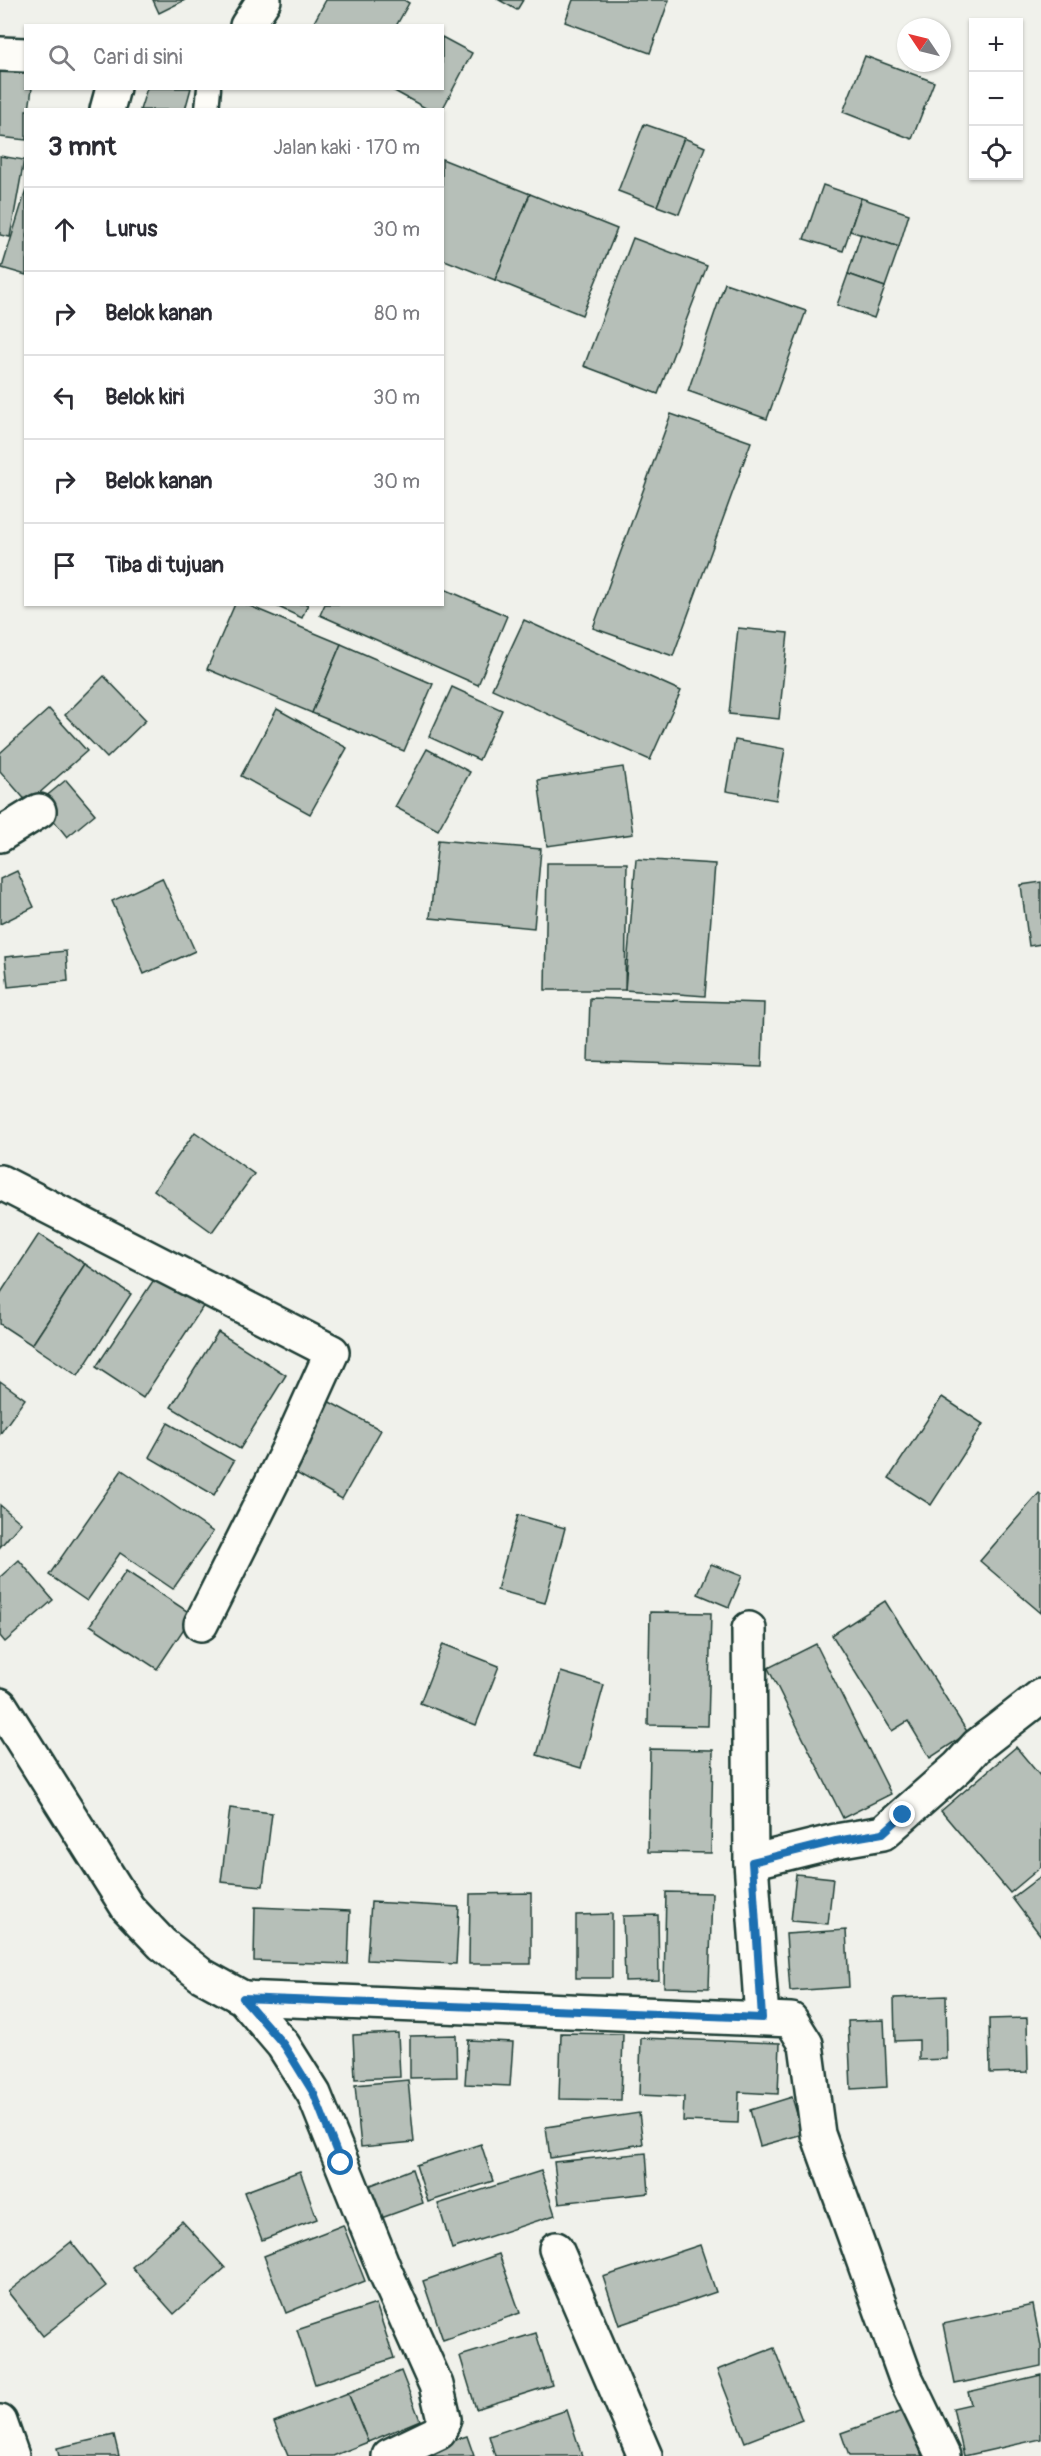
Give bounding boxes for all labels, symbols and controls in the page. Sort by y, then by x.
north arrow [897,18,951,72]
map controls [969,18,1023,180]
button: + [969,18,1023,72]
search box [24,24,444,90]
icon: search [45,41,78,74]
text: Cari di sini [93,43,183,71]
button: − [969,72,1023,126]
button: locate [969,126,1023,180]
text: 3 mnt [48,131,116,163]
text: Jalan kaki · 170 m [273,135,420,160]
icon: ahead [48,213,81,246]
text: Lurus [105,215,157,243]
text: 30 m [373,217,420,242]
icon: right [48,297,81,330]
text: Belok kanan [105,299,213,327]
text: 80 m [374,301,420,326]
icon: left [48,381,81,414]
text: Belok kiri [105,383,184,411]
text: 30 m [373,385,420,410]
icon: right [48,465,81,498]
text: Belok kanan [105,467,213,495]
text: 30 m [373,469,420,494]
icon: arrive [48,549,81,582]
text: Tiba di tujuan [105,551,224,579]
route end [889,1801,915,1827]
route start [327,2149,353,2175]

